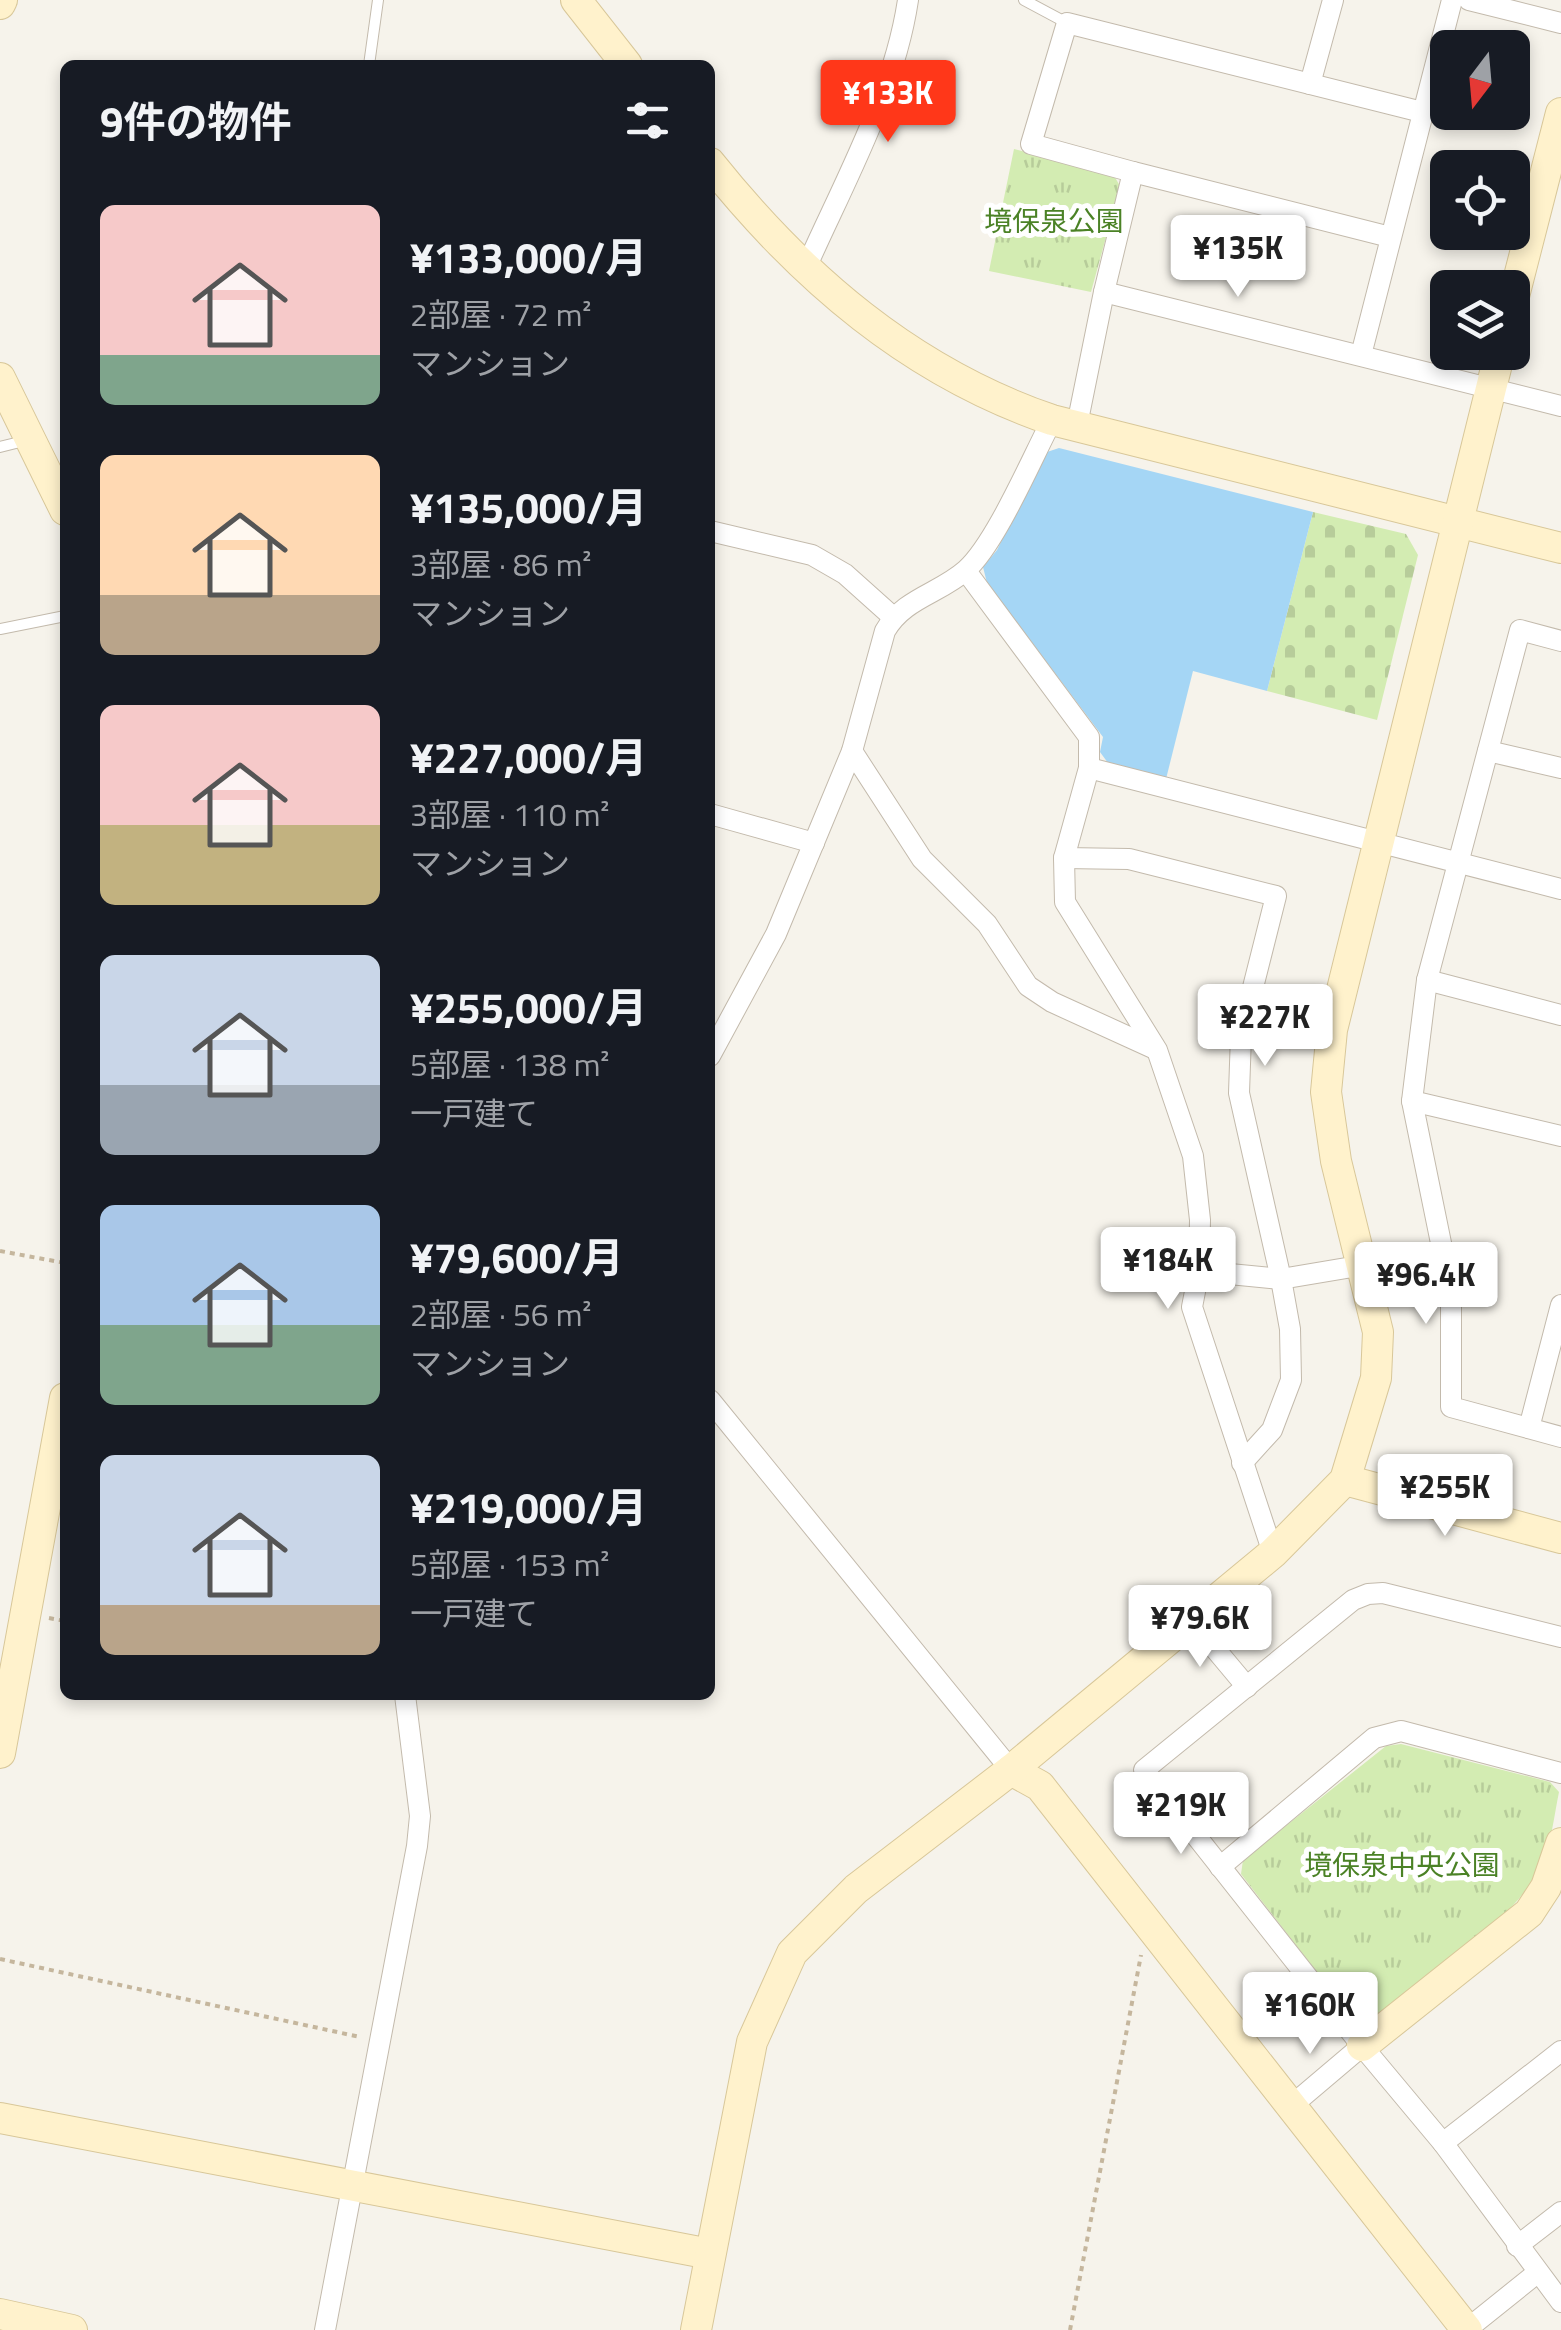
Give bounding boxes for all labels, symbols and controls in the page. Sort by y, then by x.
north arrow [1430,30,1530,130]
map controls [1430,30,1530,370]
pin: ¥133K [818,60,958,145]
text: ¥133K [843,68,933,116]
text: 9件の物件 [100,89,292,153]
icon: filters [620,93,675,148]
button: locate [1430,150,1530,250]
park label: 境保泉公園 [984,199,1124,242]
pin: ¥135K [1168,215,1308,300]
text: ¥135K [1193,223,1283,271]
text: ¥133,000/月 [410,225,647,289]
icon: home [180,245,300,365]
button: layers [1430,270,1530,370]
text: 2部屋 · 72 m² [410,290,592,338]
text: マンション [410,339,570,387]
text: ¥135,000/月 [410,475,647,539]
icon: home [180,495,300,615]
text: 3部屋 · 86 m² [410,540,592,588]
text: マンション [410,589,570,637]
text: ¥227,000/月 [410,725,647,789]
icon: home [180,745,300,865]
text: 3部屋 · 110 m² [410,790,609,838]
text: マンション [410,839,570,887]
text: ¥255,000/月 [410,975,647,1039]
pin: ¥227K [1195,984,1335,1069]
text: ¥227K [1220,992,1310,1040]
icon: home [180,995,300,1115]
text: 5部屋 · 138 m² [410,1040,609,1088]
text: 一戸建て [410,1089,538,1137]
text: ¥79,600/月 [410,1225,624,1289]
pin: ¥184K [1098,1227,1238,1312]
text: ¥184K [1123,1235,1213,1283]
pin: ¥96.4K [1345,1242,1507,1327]
icon: home [180,1245,300,1365]
text: ¥96.4K [1377,1250,1475,1298]
text: 2部屋 · 56 m² [410,1290,592,1338]
text: マンション [410,1339,570,1387]
pin: ¥255K [1375,1454,1515,1539]
text: ¥255K [1400,1462,1490,1510]
text: ¥219,000/月 [410,1475,647,1539]
icon: home [180,1495,300,1615]
text: 5部屋 · 153 m² [410,1540,609,1588]
pin: ¥79.6K [1119,1585,1281,1670]
text: 一戸建て [410,1589,538,1637]
text: ¥79.6K [1151,1593,1249,1641]
pin: ¥219K [1111,1772,1251,1857]
text: ¥219K [1136,1780,1226,1828]
park label: 境保泉中央公園 [1304,1843,1500,1886]
pin: ¥160K [1240,1972,1380,2057]
text: ¥160K [1265,1980,1355,2028]

